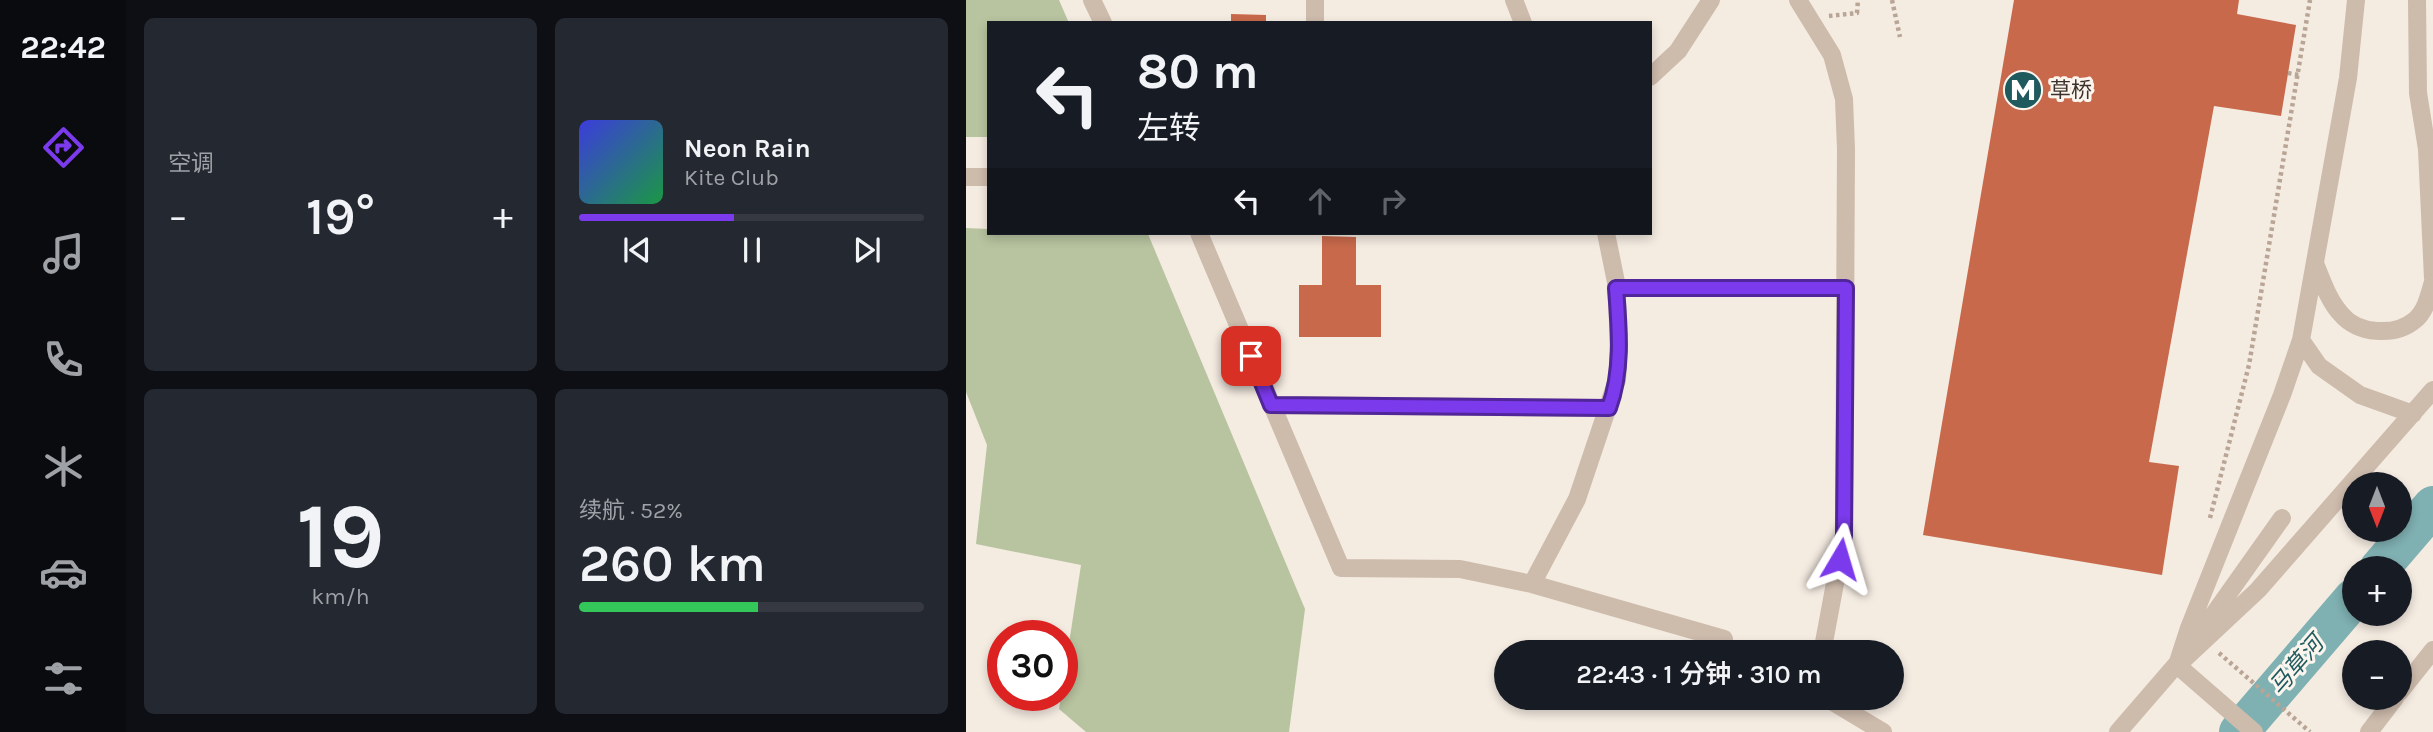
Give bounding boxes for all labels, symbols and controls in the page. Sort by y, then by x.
text: 22:42 [20,29,106,66]
text: 80 m [1137,43,1259,100]
icon: left [1022,49,1113,140]
metro station icon: 草桥 [2002,69,2044,111]
place label: 草桥 [2050,78,2092,102]
text: 左转 [1137,110,1201,147]
icon: directions [39,123,88,172]
text: Neon Rain [684,133,811,164]
text: 空调 [168,150,214,177]
text: Kite Club [684,164,779,191]
icon: left [1228,182,1266,220]
icon: ahead [1301,182,1339,220]
icon: right [1374,182,1412,220]
text: 19° [306,186,375,247]
text: − [168,194,188,239]
text: + [493,194,513,239]
icon: music [39,229,88,278]
icon: previous [618,231,656,269]
icon: pause [733,231,771,269]
icon: next [848,231,886,269]
pin [1221,326,1281,386]
icon: phone [39,335,88,384]
icon: arrive [1232,337,1270,375]
icon: climate [39,442,88,491]
north arrow [2342,472,2412,542]
map controls [2342,472,2412,710]
text: 19 [297,484,384,590]
text: 续航 · 52% [579,497,683,524]
position arrow [1803,522,1877,596]
text: 260 km [579,533,766,594]
icon: car [39,548,88,597]
button: + [2342,556,2412,626]
text: km/h [311,583,370,610]
speed limit sign: 30 [987,620,1078,711]
water label: 马草河 [2264,627,2332,700]
button: − [2342,640,2412,710]
icon: filters [39,654,88,703]
text: 22:43 · 1 分钟 · 310 m [1576,659,1822,690]

